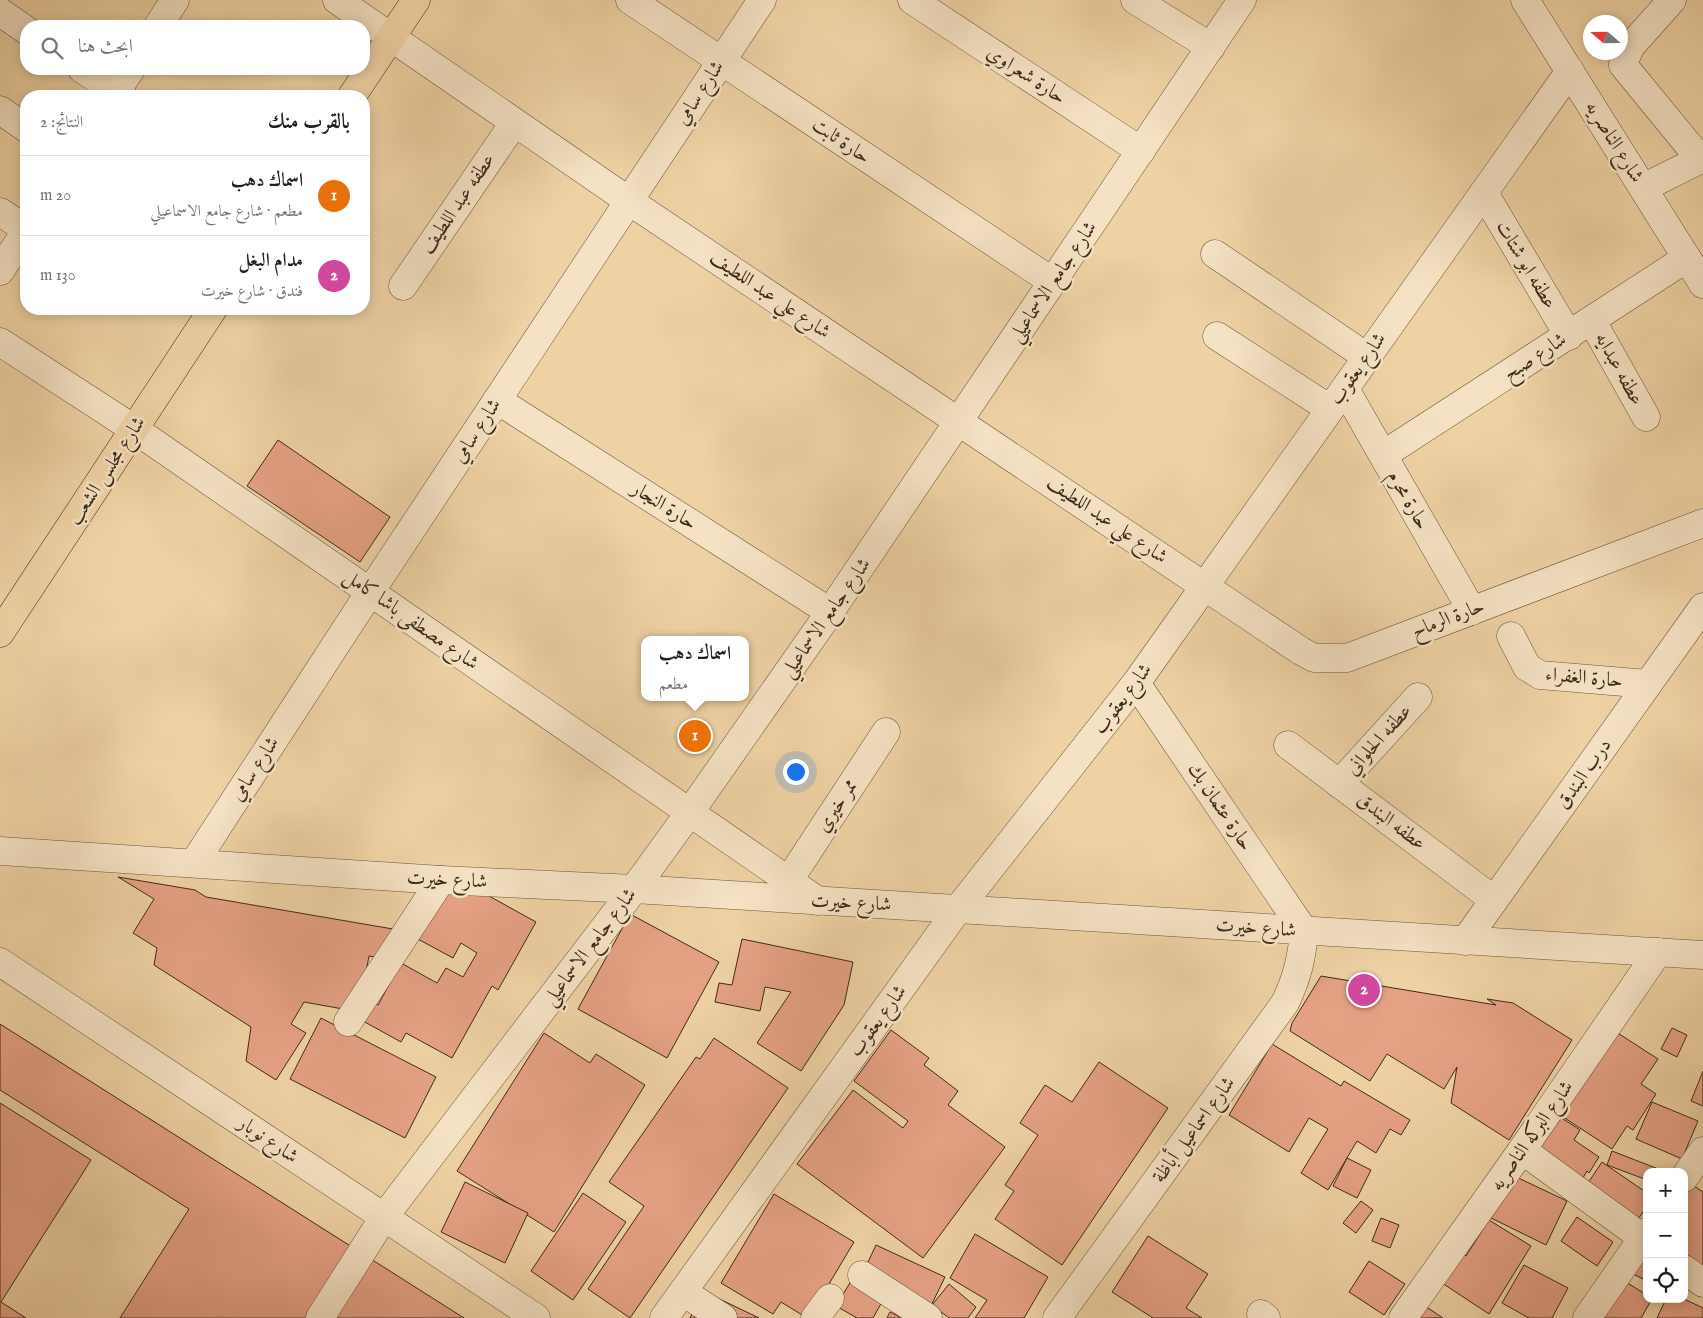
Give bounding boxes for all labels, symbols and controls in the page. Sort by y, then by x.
north arrow [1583,15,1628,60]
search box [20,20,370,75]
icon: search [38,34,66,62]
text: ابحث هنا [78,35,133,59]
street label: حارة شعراوي [981,40,1070,112]
street label: شارع سامي [670,56,734,132]
street label: شارع الناصريه [1576,96,1649,190]
text: بالقرب منك [268,109,350,136]
street label: حارة ثابت [807,112,875,170]
text: النتائج: 2 [40,113,83,133]
street label: عطفه عبد اللطيف [415,149,501,259]
text: اسماك دهب [231,169,303,193]
text: 20 m [40,186,71,206]
text: 1 [331,186,337,206]
text: مطعم · شارع جامع الاسماعيلي [150,202,303,222]
street label: شارع جامع الاسماعيلي [1003,216,1108,351]
street label: عطفه ابو شتات [1490,216,1562,314]
street label: شارع علي عبد اللطيف [701,245,835,350]
text: مدام البغل [239,249,303,273]
text: 130 m [40,266,76,286]
text: 2 [330,266,338,286]
text: فندق · شارع خيرت [201,282,303,302]
street label: شارع صبح [1499,327,1574,390]
street label: شارع يعقوب [1324,328,1395,413]
street label: عطفه عبدايه [1589,328,1649,410]
street label: شارع سامي [447,394,511,470]
street label: شارع مجلس الشعب [62,412,155,533]
street label: حارة محرم [1378,466,1435,536]
street label: شارع علي عبد اللطيف [1038,470,1172,575]
street label: حارة النجار [625,475,701,536]
street label: شارع جامع الاسماعيلي [775,553,882,686]
street label: شارع مصطفى باشا كامل [336,564,484,679]
street label: حارة الرماح [1408,594,1490,648]
popup [641,636,749,701]
text: اسماك دهب [659,642,731,666]
street label: شارع يعقوب [1088,658,1161,742]
street label: حارة الغفراء [1544,662,1624,694]
text: مطعم [659,675,688,695]
street label: عطفه الحلواني [1340,699,1419,782]
pin: 1 [679,717,711,755]
street label: شارع سامي [225,732,289,808]
street label: درب البندق [1551,734,1617,814]
street label: حارة عثمان بك [1181,758,1259,856]
your location [783,759,809,785]
street label: ممر خيري [811,775,865,839]
street label: عطفه البندق [1351,788,1431,856]
street label: شارع خيرت [406,865,488,899]
street label: شارع جامع الاسماعيلي [538,883,647,1015]
street label: شارع خيرت [810,888,892,922]
street label: شارع خيرت [1215,913,1297,947]
pin: 2 [1348,971,1380,1009]
street label: شارع يعقوب [843,980,916,1064]
street label: شارع اسماعيل أباظة [1145,1070,1244,1191]
street label: شارع البركه الناصريه [1484,1075,1583,1198]
street label: شارع نوبار [229,1110,303,1173]
map controls [1643,1168,1688,1303]
button: + [1643,1168,1688,1213]
button: − [1643,1213,1688,1258]
button: locate [1643,1258,1688,1303]

